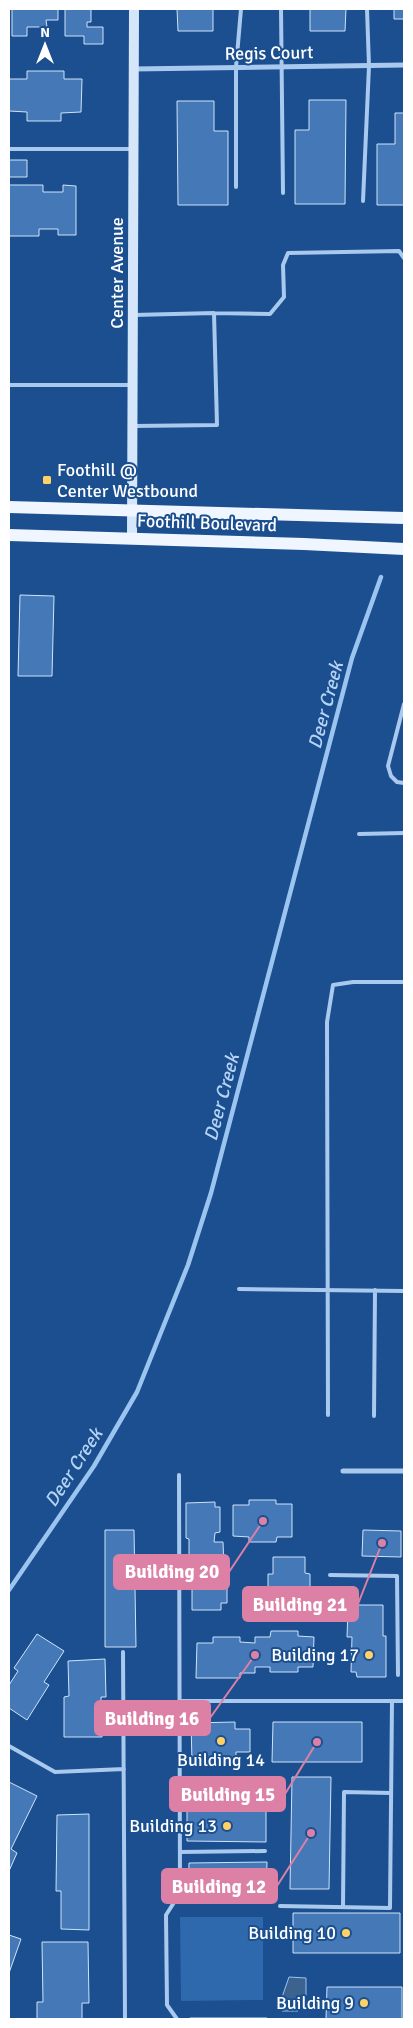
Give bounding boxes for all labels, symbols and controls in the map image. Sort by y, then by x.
north arrow [20,20,70,70]
text: N [40,24,50,41]
street label: Regis Court [224,41,314,65]
street label: Center Avenue [106,217,128,329]
place label: Foothill @ Center Westbound [57,459,198,502]
marker: Foothill @ Center Westbound [41,474,53,486]
street label: Foothill Boulevard [137,510,277,536]
water label: Deer Creek [303,658,349,751]
water label: Deer Creek [199,1050,245,1143]
water label: Deer Creek [39,1422,109,1511]
callout: Building 20 [114,1555,229,1589]
text: Building 20 [125,1560,219,1584]
callout: Building 21 [243,1587,358,1621]
text: Building 21 [253,1593,347,1617]
place label: Building 17 [271,1644,359,1666]
marker: Building 17 [363,1649,375,1661]
callout: Building 16 [95,1701,210,1735]
text: Building 16 [105,1707,199,1731]
marker: Building 14 [215,1735,227,1747]
place label: Building 14 [177,1749,265,1771]
callout: Building 15 [170,1777,285,1811]
text: Building 15 [181,1783,275,1807]
place label: Building 13 [129,1815,217,1837]
marker: Building 13 [221,1820,233,1832]
callout: Building 12 [162,1869,277,1903]
text: Building 12 [172,1875,266,1899]
place label: Building 10 [248,1922,336,1944]
marker: Building 10 [340,1927,352,1939]
place label: Building 9 [276,1992,354,2014]
marker: Building 9 [358,1997,370,2009]

